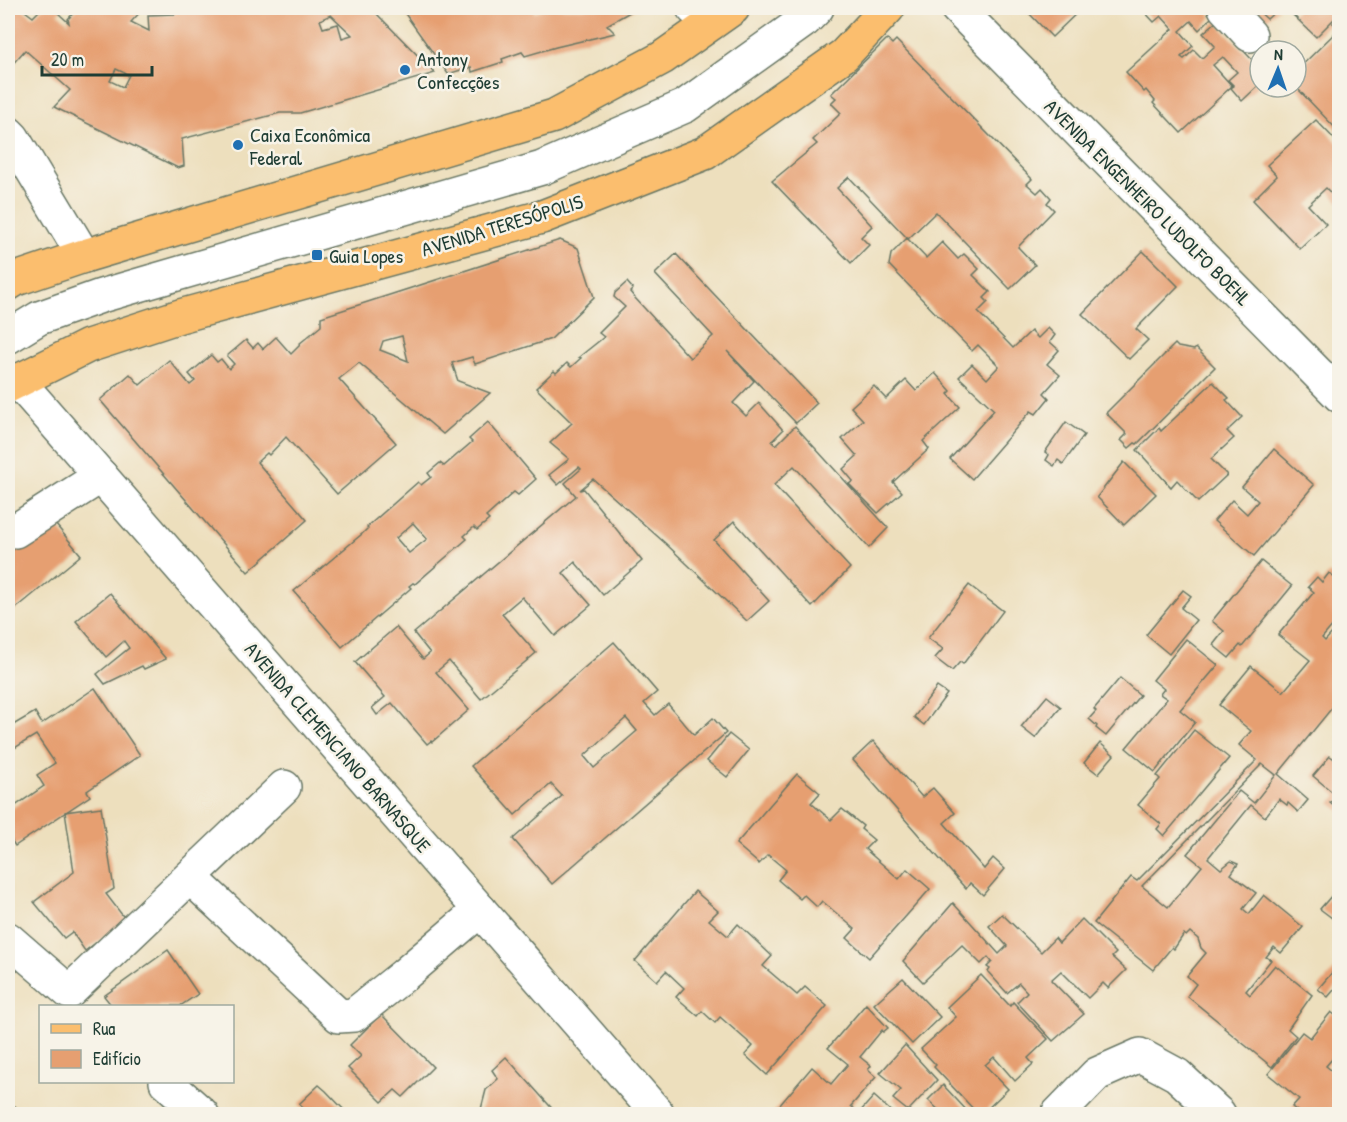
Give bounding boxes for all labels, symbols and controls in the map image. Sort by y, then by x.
scale bar [42,39,152,77]
north arrow [1248,39,1308,99]
text: N [1274,43,1284,65]
place label: Antony Confecções [417,45,500,95]
text: 20 m [51,47,84,72]
marker: Antony Confecções [398,63,412,77]
street label: AVENIDA ENGENHEIRO LUDOLFO BOEHL [1039,93,1257,311]
place label: Caixa Econômica Federal [249,121,370,171]
marker: Caixa Econômica Federal [231,138,245,152]
street label: AVENIDA TERESÓPOLIS [418,188,586,262]
place label: Guia Lopes [329,242,404,269]
marker: Guia Lopes [310,248,324,262]
street label: AVENIDA CLEMENCIANO BARNASQUE [239,636,437,858]
legend [39,1005,234,1083]
text: Rua [93,1016,115,1041]
text: Edifício [93,1046,141,1071]

